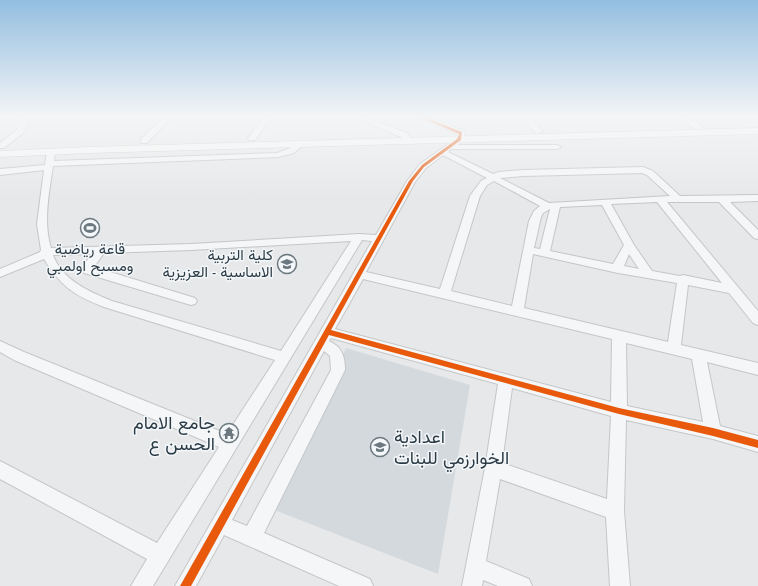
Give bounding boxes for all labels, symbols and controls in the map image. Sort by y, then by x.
sports icon: قاعة رياضية ومسبح اولمبي [79,217,101,239]
place label: قاعة رياضية ومسبح اولمبي [47,238,133,279]
place label: كلية التربية الاساسية - العزيزية [162,244,273,283]
school or university icon: كلية التربية الاساسية - العزيزية [276,253,298,275]
place label: جامع الامام الحسن ع [133,410,215,457]
temple icon: جامع الامام الحسن ع [218,422,240,444]
place label: اعدادية الخوارزمي للبنات [394,424,509,473]
school or university icon: اعدادية الخوارزمي للبنات [369,436,391,458]

